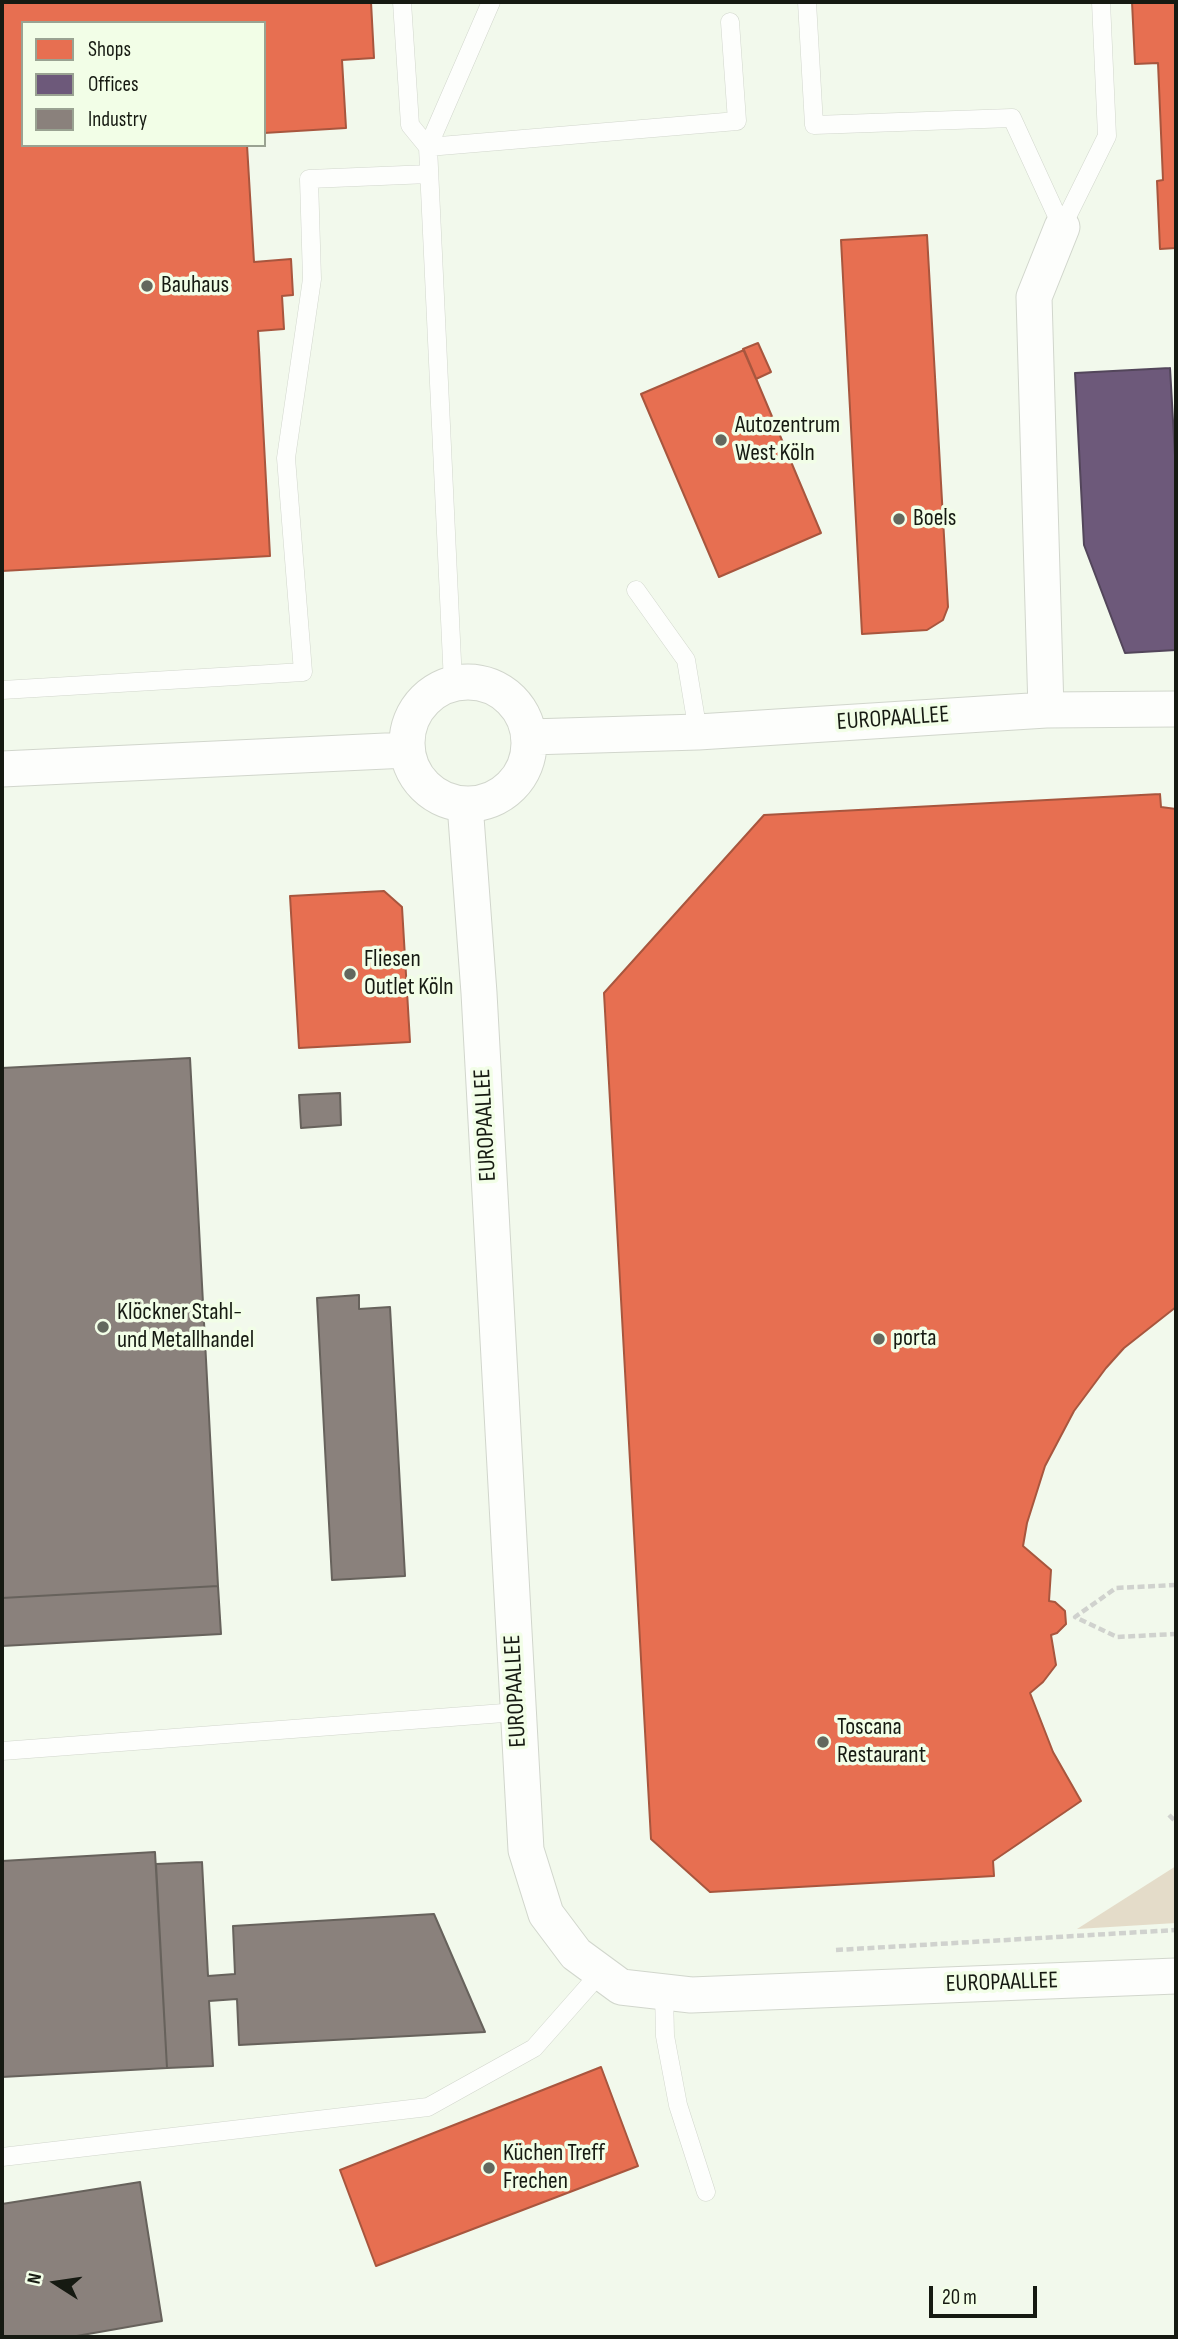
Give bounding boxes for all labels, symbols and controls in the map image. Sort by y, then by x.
legend [21,21,266,147]
text: Shops [88,37,131,62]
text: Offices [88,72,139,97]
text: Industry [88,107,147,132]
place label: Bauhaus [161,272,229,300]
marker: Bauhaus [139,278,155,294]
place label: Autozentrum West Köln [735,412,840,468]
marker: Autozentrum West Köln [713,432,729,448]
place label: Boels [913,505,956,533]
marker: Boels [891,511,907,527]
street label: EUROPAALLEE [836,701,950,737]
place label: Fliesen Outlet Köln [364,946,453,1002]
marker: Fliesen Outlet Köln [342,966,358,982]
street label: EUROPAALLEE [469,1068,503,1182]
place label: Klöckner Stahl- und Metallhandel [117,1299,254,1355]
marker: Klöckner Stahl- und Metallhandel [95,1319,111,1335]
place label: porta [893,1325,937,1353]
marker: porta [871,1331,887,1347]
street label: EUROPAALLEE [499,1634,533,1748]
place label: Toscana Restaurant [837,1714,926,1770]
marker: Toscana Restaurant [815,1734,831,1750]
street label: EUROPAALLEE [945,1967,1059,1999]
place label: Küchen Treff Frechen [503,2140,605,2196]
marker: Küchen Treff Frechen [481,2160,497,2176]
north arrow [21,2248,91,2318]
text: N [23,2271,47,2286]
scale bar [933,2272,1042,2316]
text: 20 m [942,2285,977,2310]

